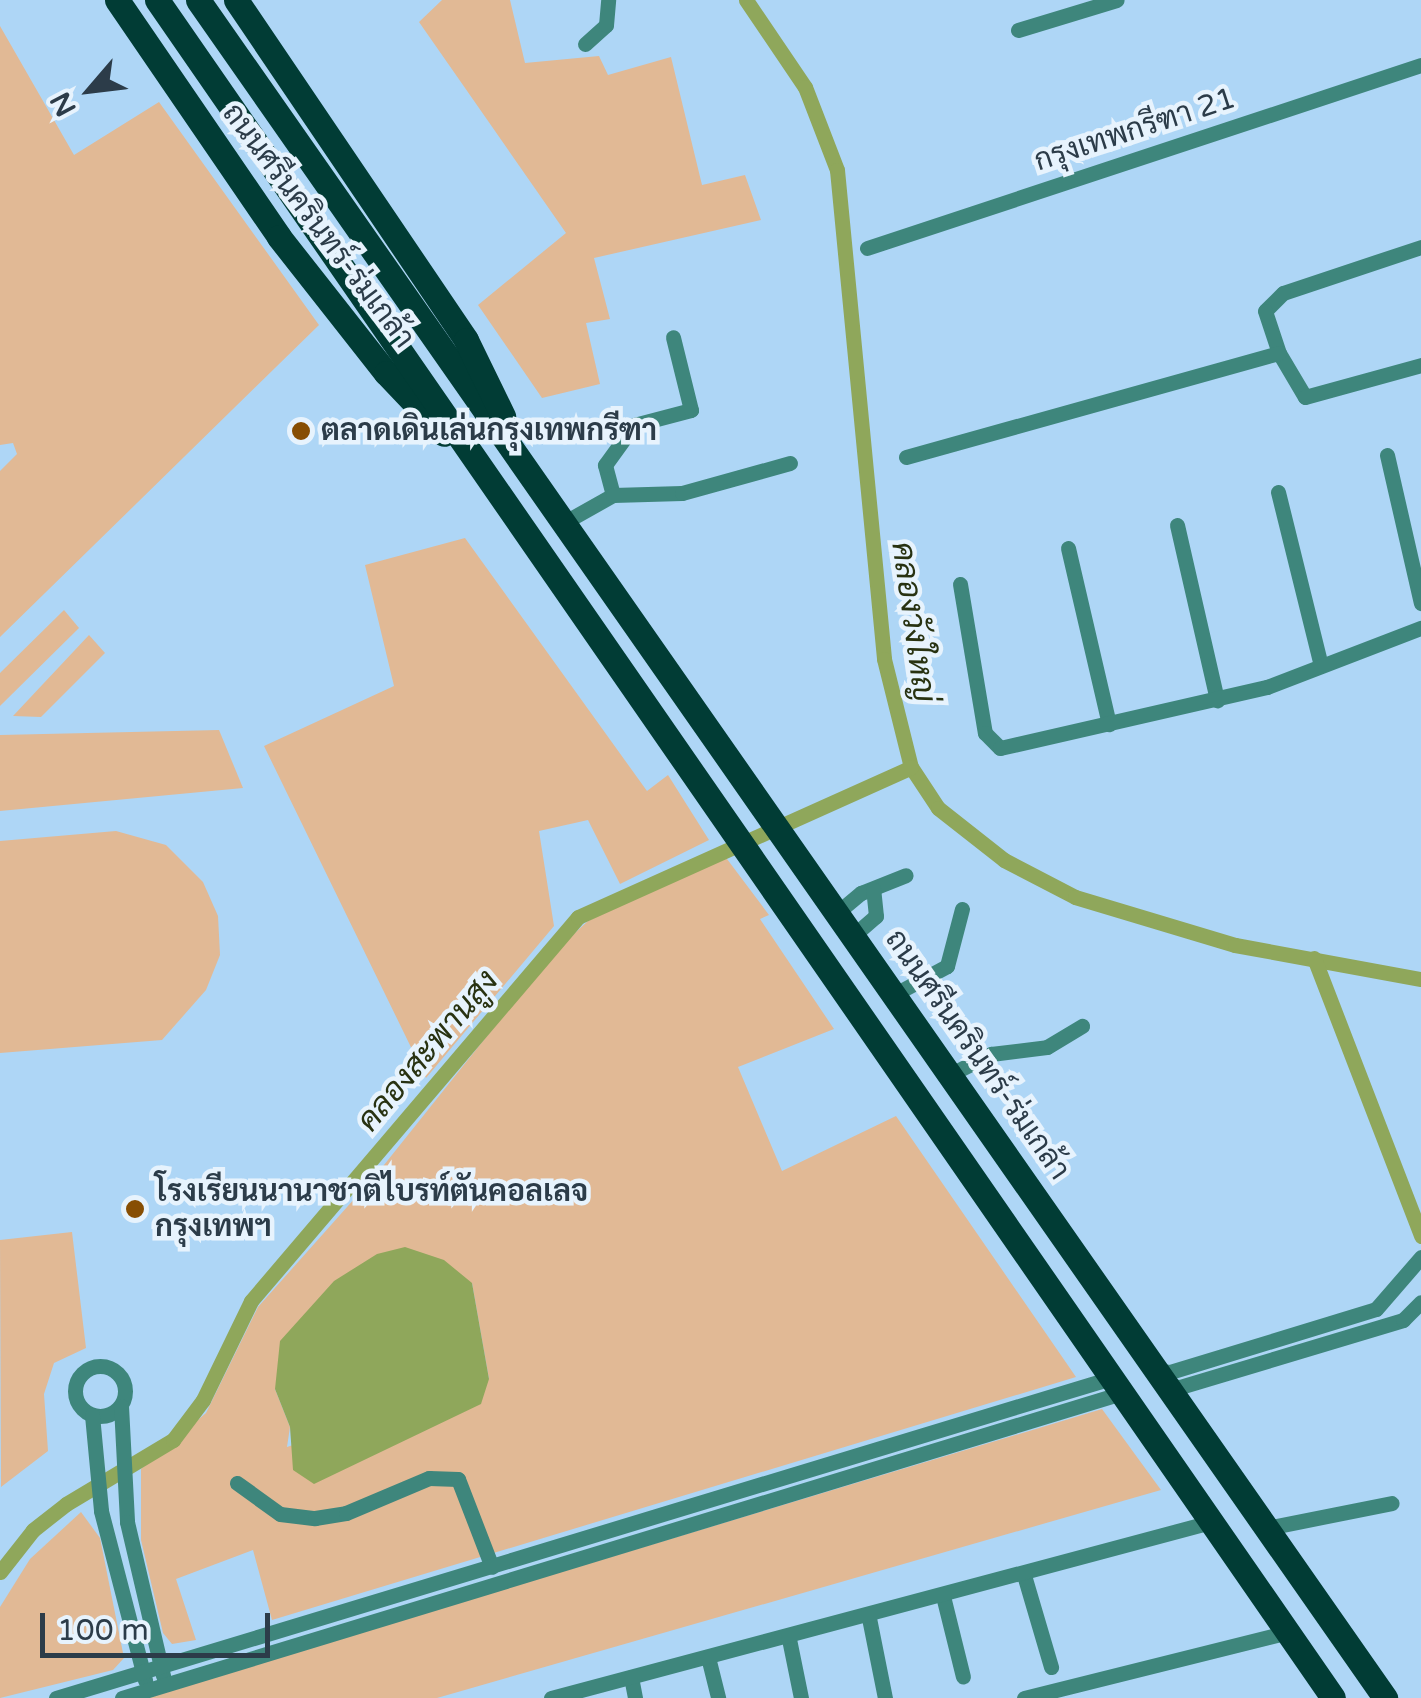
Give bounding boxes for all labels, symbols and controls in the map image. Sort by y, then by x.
north arrow [40,40,140,140]
street label: กรุงเทพกรีฑา 21 [1030,81,1240,179]
text: N [43,86,84,122]
street label: ถนนศรีนครินทร์-ร่มเกล้า [214,97,422,355]
place label: ตลาดเดินเล่นกรุงเทพกรีฑา [321,413,657,449]
marker: ตลาดเดินเล่นกรุงเทพกรีฑา [290,420,312,442]
water label: คลองวังใหญ่ [883,539,943,705]
street label: ถนนศรีนครินทร์-ร่มเกล้า [877,923,1077,1187]
water label: คลองสะพานสูง [349,962,507,1140]
place label: โรงเรียนนานาชาติไบรท์ตันคอลเลจ กรุงเทพฯ [155,1174,588,1244]
marker: โรงเรียนนานาชาติไบรท์ตันคอลเลจ กรุงเทพฯ [124,1198,146,1220]
scale bar [45,1593,275,1655]
text: 100 m [57,1612,149,1649]

